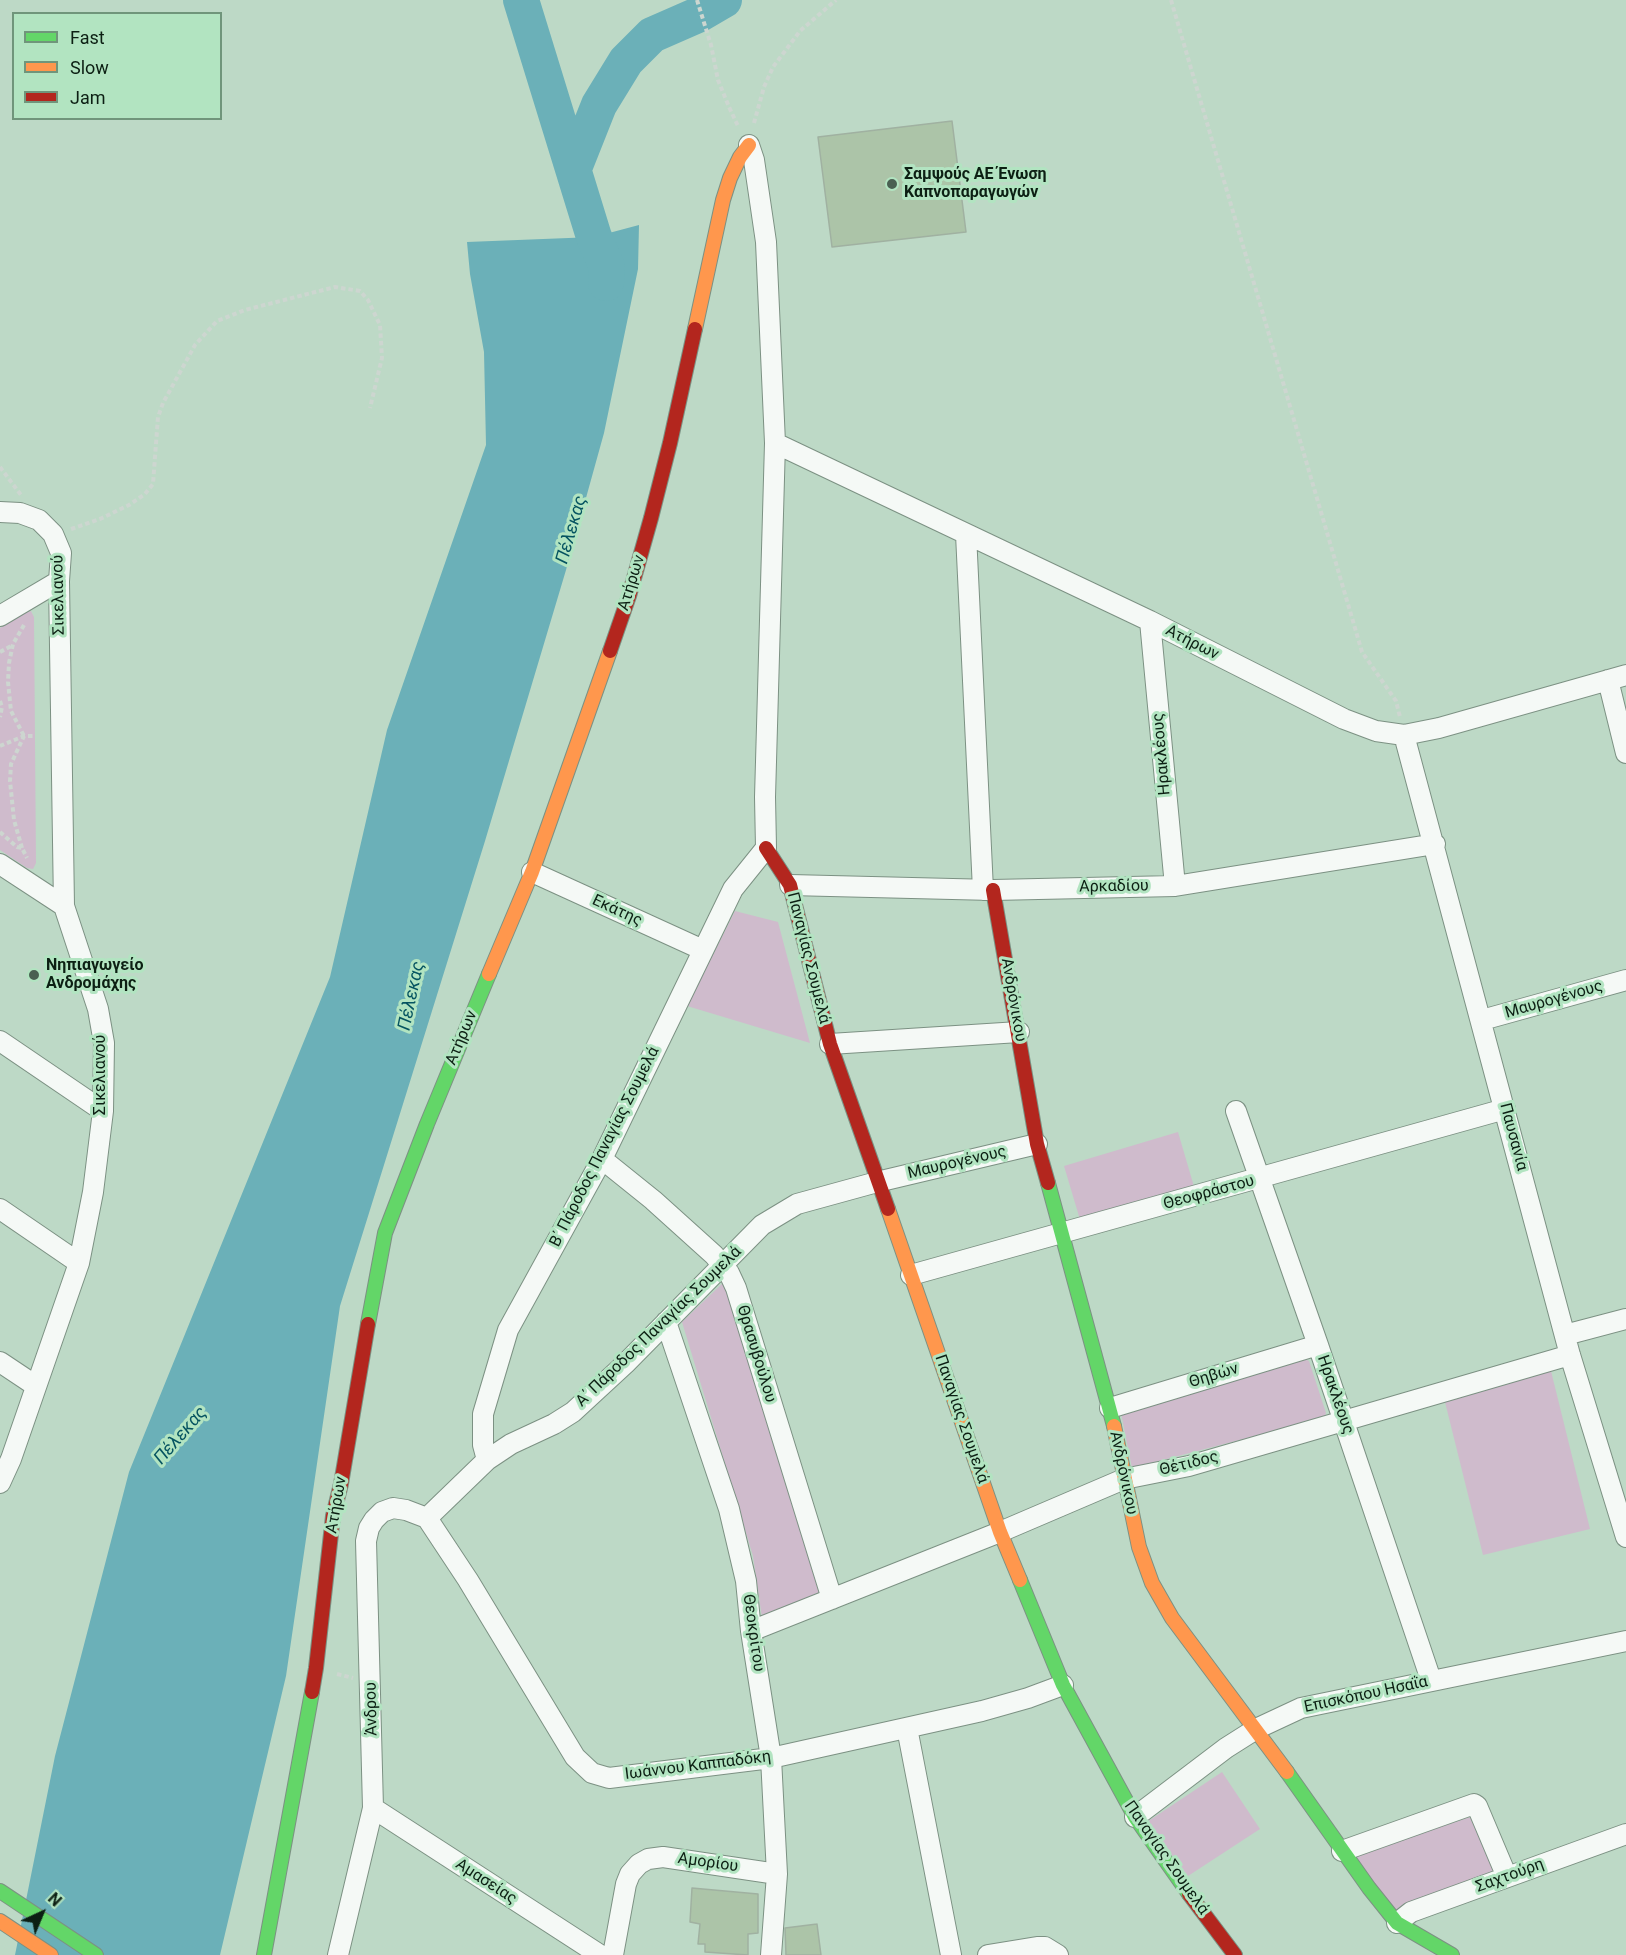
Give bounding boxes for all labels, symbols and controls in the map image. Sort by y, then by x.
legend [12,12,222,120]
text: Fast [70,27,105,48]
text: Slow [70,57,109,78]
text: Jam [70,87,106,108]
place label: Σαμψούς ΑΕ Ένωση Καπνοπαραγωγών [904,165,1047,203]
marker: Σαμψούς ΑΕ Ένωση Καπνοπαραγωγών [885,177,899,191]
water label: Πέλεκας [552,493,592,567]
street label: Ατήρων [614,553,650,613]
street label: Σικελιανού [49,555,69,635]
street label: Ατήρων [1162,621,1222,665]
street label: Ηρακλέους [1149,712,1175,796]
street label: Αρκαδίου [1079,877,1149,897]
street label: Παναγίας Σουμελά [782,890,834,1026]
street label: Εκάτης [589,891,645,931]
place label: Νηπιαγωγείο Ανδρομάχης [46,956,144,994]
street label: Ανδρόνικου [996,957,1030,1043]
water label: Πέλεκας [394,960,430,1032]
marker: Νηπιαγωγείο Ανδρομάχης [27,968,41,982]
street label: Μαυρογένους [1503,977,1605,1023]
street label: Ατήρων [442,1008,482,1068]
street label: Σικελιανού [91,1035,111,1115]
street label: Β΄ Πάροδος Παναγίας Σουμελά [546,1044,664,1250]
street label: Παυσανία [1495,1101,1531,1173]
street label: Μαυρογένους [906,1142,1008,1184]
street label: Θεοφράστου [1161,1172,1257,1214]
street label: Α΄ Πάροδος Παναγίας Σουμελά [572,1243,746,1411]
street label: Θρασυβούλου [732,1303,780,1405]
street label: Παναγίας Σουμελά [930,1352,992,1486]
street label: Ηρακλέους [1313,1353,1357,1437]
street label: Θηβών [1187,1359,1241,1393]
water label: Πέλεκας [150,1403,212,1469]
street label: Ανδρόνικου [1105,1430,1141,1516]
street label: Θέτιδος [1158,1447,1220,1481]
street label: Ατήρων [323,1475,351,1535]
street label: Θεοκρίτου [738,1593,768,1673]
street label: Επισκόπου Ησαΐα [1302,1673,1430,1717]
street label: Άνδρου [362,1682,382,1736]
street label: Ιωάννου Καππαδόκη [624,1748,772,1784]
street label: Παναγίας Σουμελά [1120,1797,1212,1919]
street label: Αμορίου [677,1849,739,1877]
street label: Αμασείας [452,1855,520,1909]
street label: Σαχτούρη [1473,1855,1547,1897]
north arrow [12,1883,72,1943]
text: N [44,1889,66,1910]

